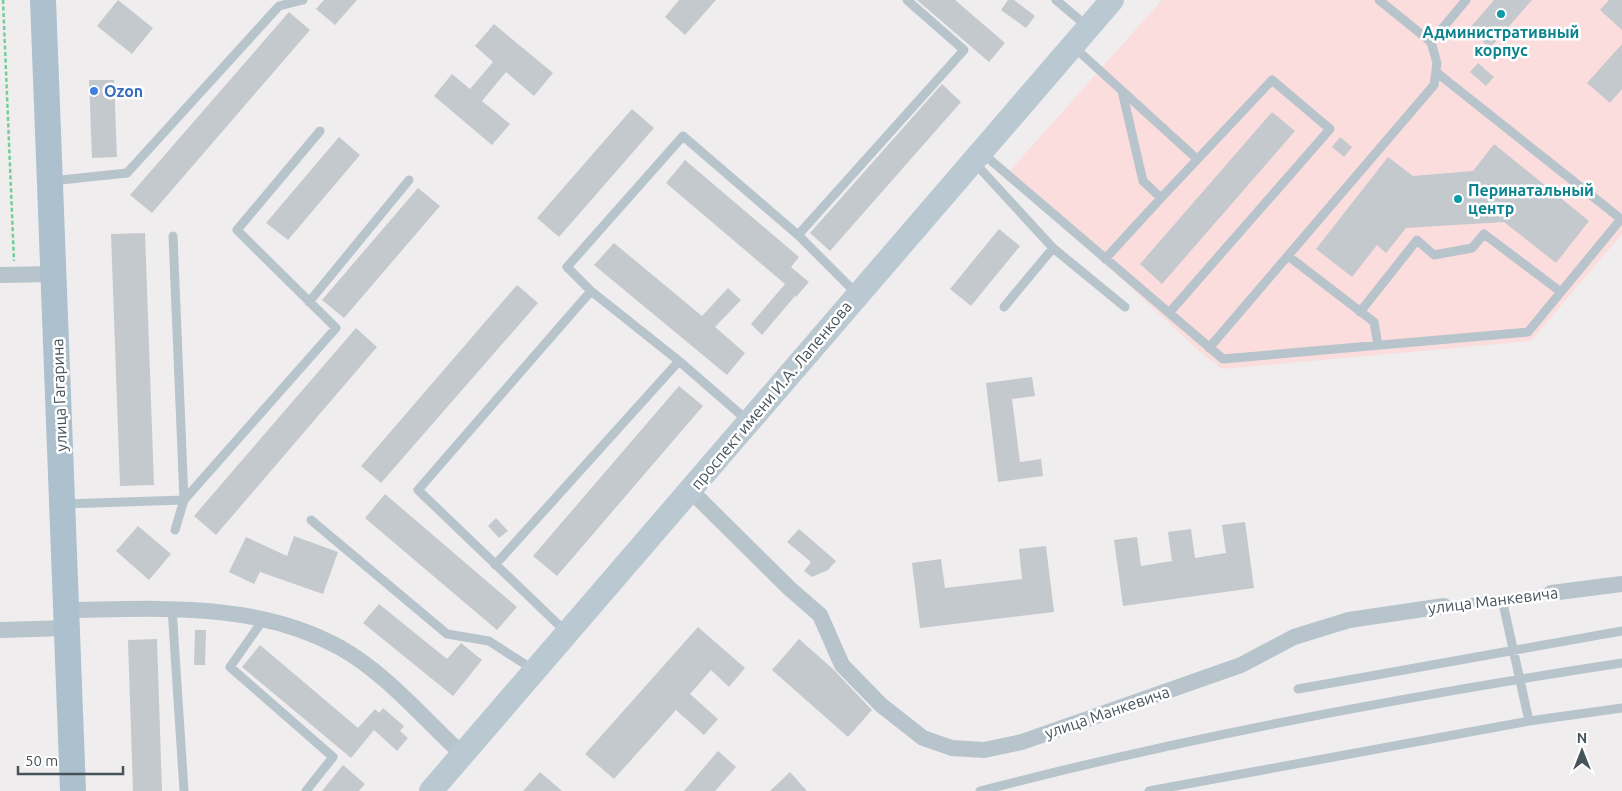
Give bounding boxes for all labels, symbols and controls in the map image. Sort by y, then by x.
marker: Административный корпус [1495,8,1507,20]
place label: Административный корпус [1423,23,1579,59]
place label: Ozon [104,82,143,100]
marker: Ozon [88,85,100,97]
place label: Перинатальный центр [1468,181,1594,217]
marker: Перинатальный центр [1452,193,1464,205]
street label: проспект имени И.А. Лапенкова [687,297,855,493]
street label: улица Гагарина [48,338,70,452]
street label: улица Манкевича [1427,583,1559,617]
street label: улица Манкевича [1042,682,1172,742]
north arrow [1557,726,1607,776]
text: N [1577,730,1587,746]
scale bar [18,744,122,776]
text: 50 m [25,752,58,769]

